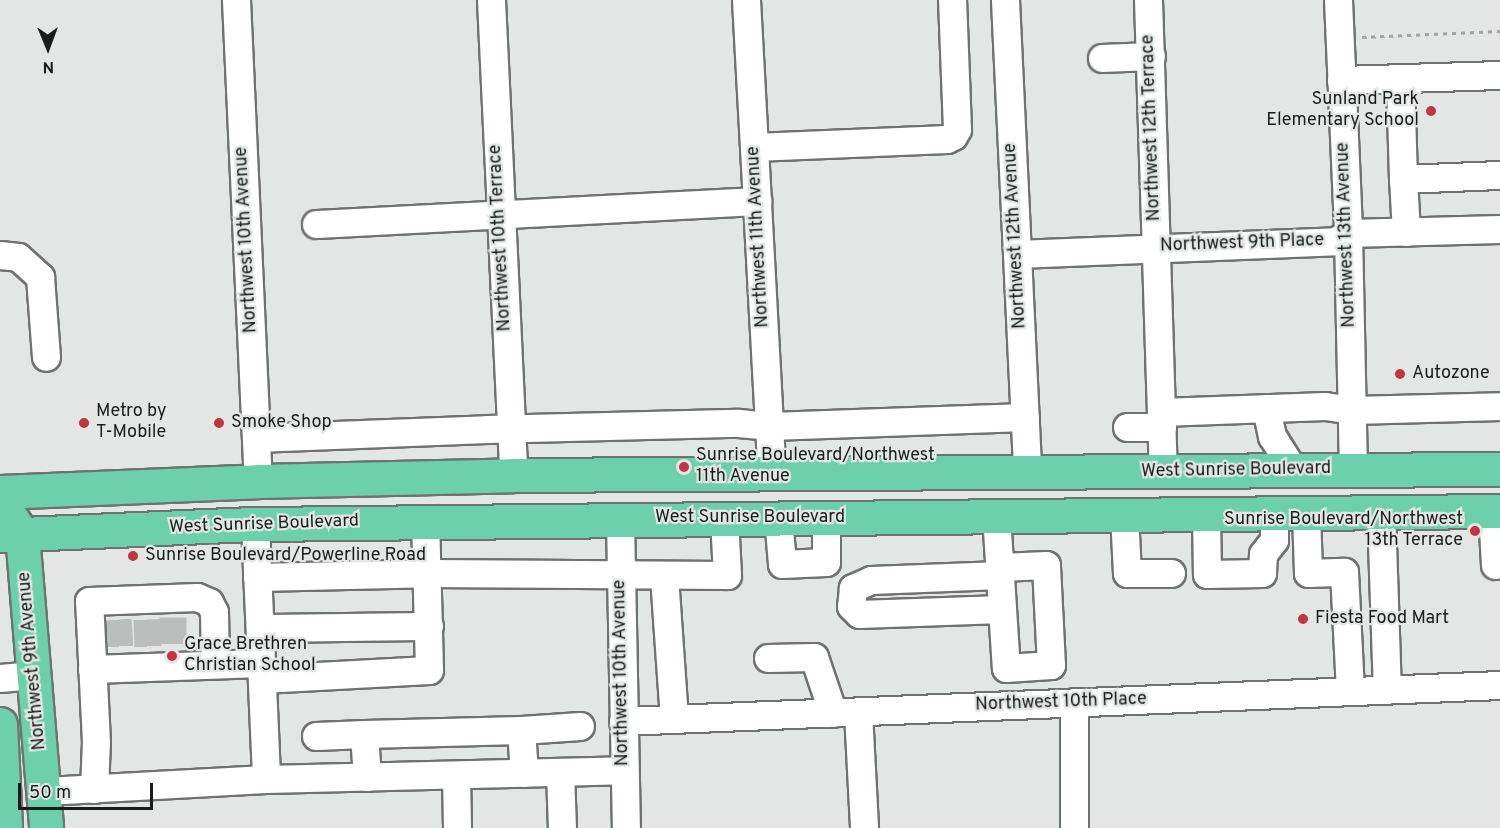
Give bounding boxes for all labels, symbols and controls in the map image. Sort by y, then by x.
north arrow [18,18,78,78]
street label: Northwest 12th Terrace [1138,34,1166,222]
text: N [42,56,54,76]
place label: Sunland Park Elementary School [1266,90,1419,132]
marker: Sunland Park Elementary School [1424,104,1438,118]
street label: Northwest 12th Avenue [1000,142,1032,330]
street label: Northwest 13th Avenue [1333,142,1361,328]
street label: Northwest 10th Terrace [485,144,517,332]
street label: Northwest 11th Avenue [743,145,775,329]
street label: Northwest 10th Avenue [231,146,263,334]
street label: Northwest 9th Place [1160,230,1324,258]
place label: Autozone [1412,363,1490,385]
marker: Autozone [1393,367,1407,381]
place label: Metro by T-Mobile [96,402,166,444]
place label: Smoke Shop [231,412,332,434]
marker: Metro by T-Mobile [77,416,91,430]
marker: Smoke Shop [212,416,226,430]
place label: Sunrise Boulevard/Northwest 11th Avenue [696,446,935,488]
street label: West Sunrise Boulevard [1141,459,1331,483]
marker: Sunrise Boulevard/Northwest 11th Avenue [677,460,691,474]
street label: West Sunrise Boulevard [655,507,845,529]
place label: Sunrise Boulevard/Northwest 13th Terrace [1224,510,1463,552]
street label: West Sunrise Boulevard [169,511,359,539]
marker: Sunrise Boulevard/Northwest 13th Terrace [1468,524,1482,538]
place label: Sunrise Boulevard/Powerline Road [145,545,426,567]
marker: Sunrise Boulevard/Powerline Road [126,549,140,563]
street label: Northwest 9th Avenue [14,571,52,751]
street label: Northwest 10th Avenue [610,579,634,767]
place label: Fiesta Food Mart [1315,608,1449,630]
marker: Fiesta Food Mart [1296,612,1310,626]
place label: Grace Brethren Christian School [184,635,316,678]
marker: Grace Brethren Christian School [165,649,179,663]
street label: Northwest 10th Place [975,689,1147,717]
scale bar [21,771,156,809]
text: 50 m [29,782,71,805]

